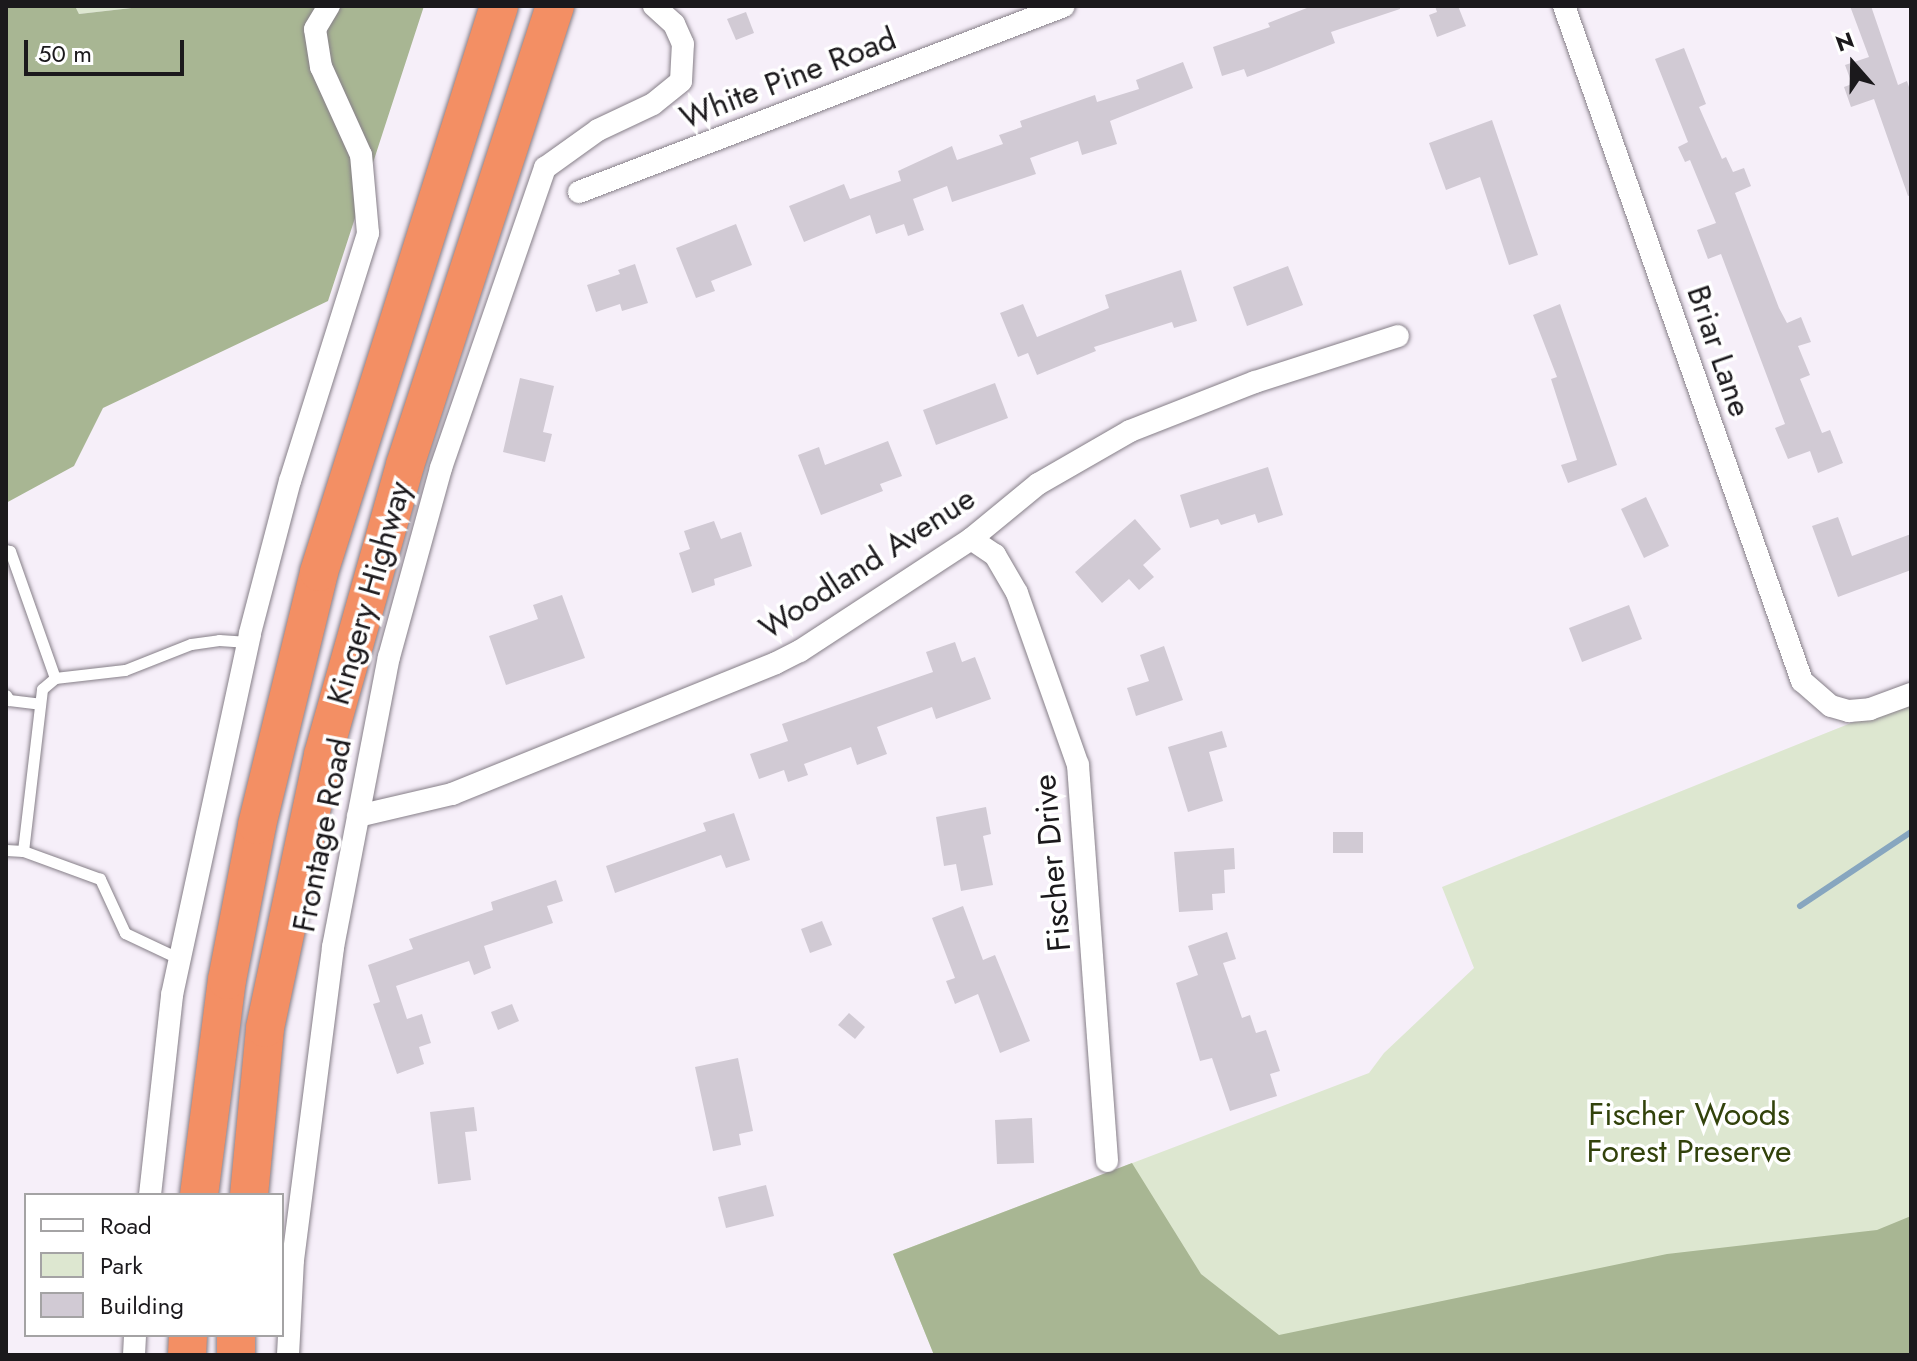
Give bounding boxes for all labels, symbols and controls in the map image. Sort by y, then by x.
street label: White Pine Road [675,19,901,137]
text: N [1831,23,1858,59]
scale bar [28,24,188,74]
north arrow [1813,24,1893,104]
text: 50 m [38,36,92,71]
street label: Briar Lane [1679,280,1759,422]
street label: Kingery Highway [319,477,419,709]
street label: Woodland Avenue [752,479,982,647]
street label: Frontage Road [284,735,360,935]
street label: Fischer Drive [1025,773,1079,953]
park label: Fischer Woods Forest Preserve [1587,1096,1791,1171]
legend [24,1193,284,1337]
text: Road [100,1208,152,1243]
text: Park [100,1248,143,1283]
text: Building [100,1288,184,1323]

